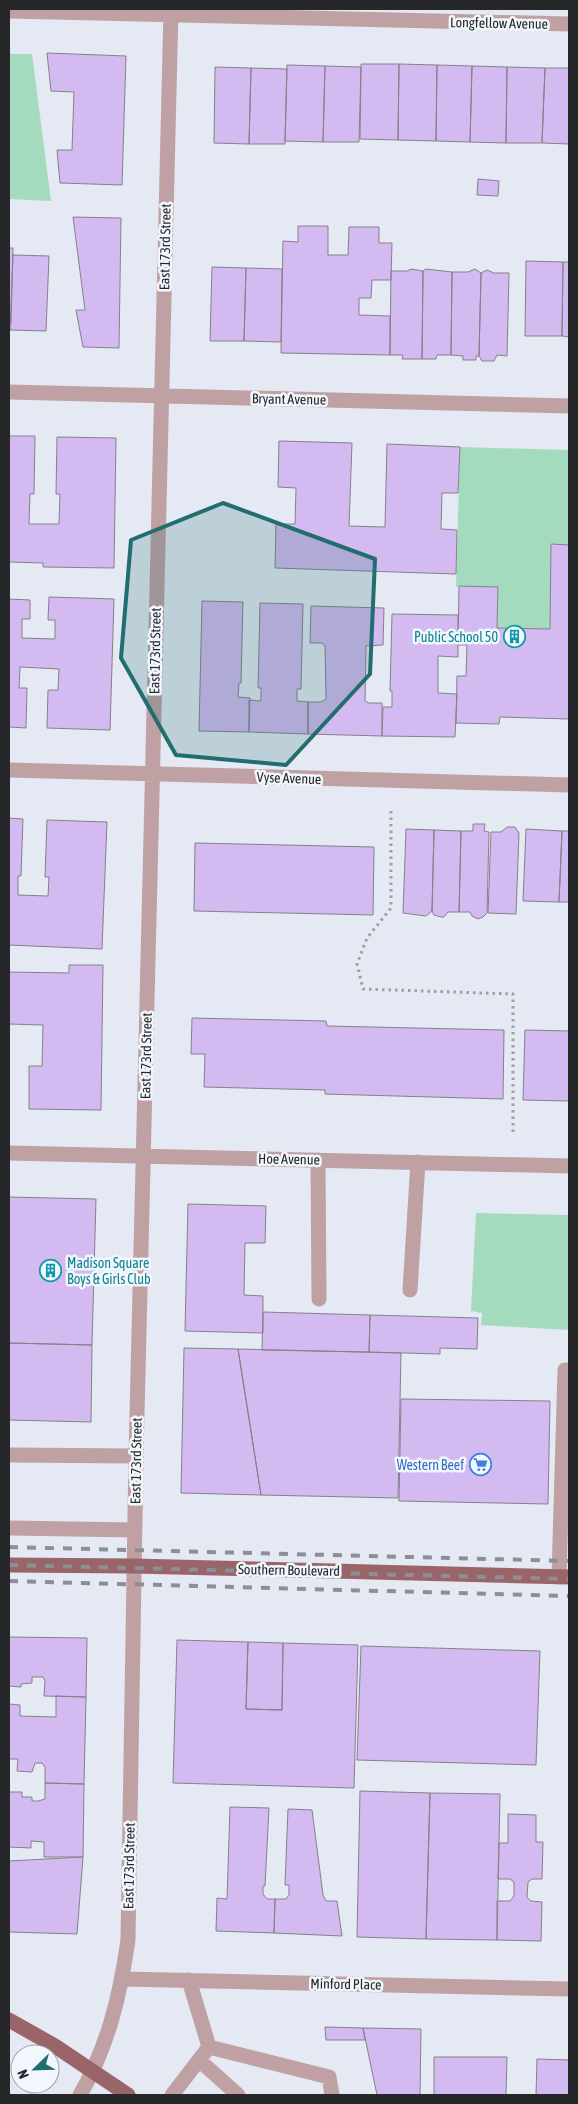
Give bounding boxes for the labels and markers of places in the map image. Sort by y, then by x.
building icon: Public School 50 [502,625,526,649]
place label: Public School 50 [414,629,498,645]
place label: Madison Square Boys & Girls Club [67,1255,151,1287]
building icon: Madison Square Boys & Girls Club [39,1259,63,1283]
supermarket icon: Western Beef [468,1453,492,1477]
place label: Western Beef [397,1457,464,1473]

